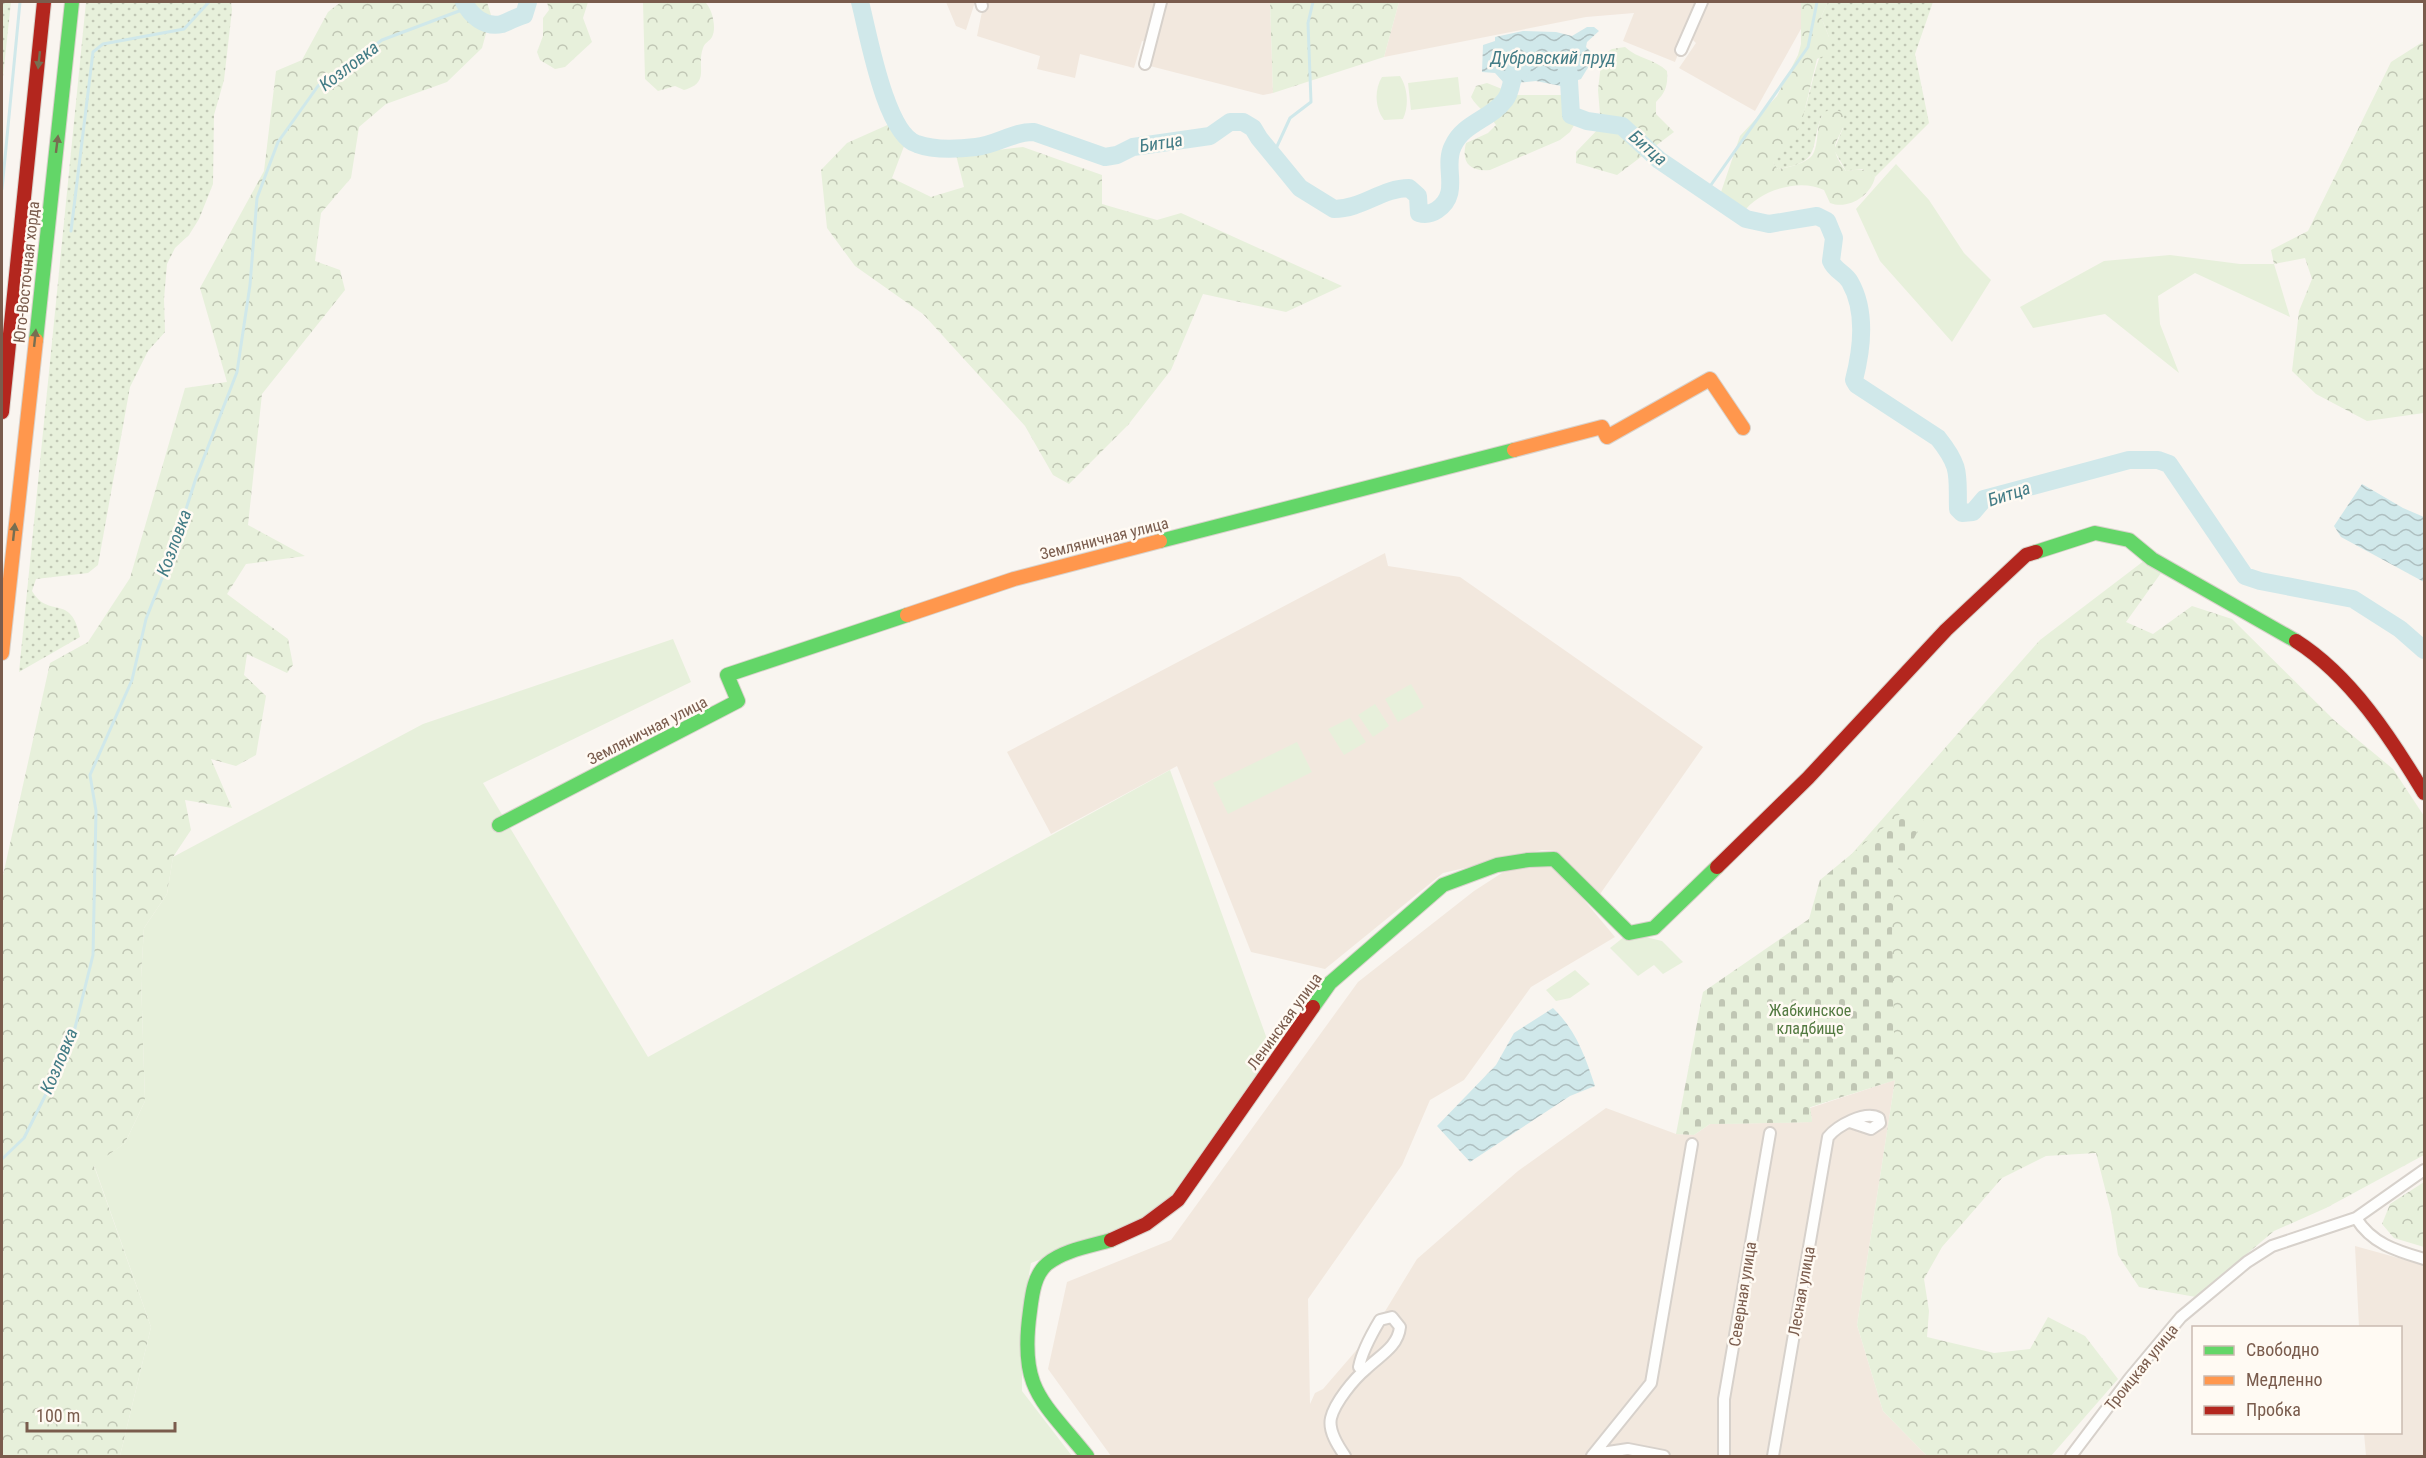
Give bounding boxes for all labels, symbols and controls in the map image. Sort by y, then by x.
water label: Козловка [315,36,383,95]
water label: Дубровский пруд [1489,47,1616,68]
one-way arrow [34,50,44,69]
water label: Битца [1625,125,1672,170]
water label: Битца [1138,129,1184,156]
one-way arrow [52,135,62,154]
street label: Юго-Восточная хорда [10,200,43,344]
one-way arrow [30,329,40,348]
water label: Битца [1985,477,2033,510]
water label: Козловка [152,507,195,579]
street label: Земляничная улица [1038,513,1170,564]
one-way arrow [9,523,19,542]
street label: Земляничная улица [584,692,710,769]
street label: Ленинская улица [1243,969,1326,1073]
park label: Жабкинское кладбище [1769,1001,1851,1038]
water label: Козловка [35,1025,82,1097]
street label: Северная улица [1725,1240,1760,1348]
street label: Лесная улица [1784,1245,1819,1337]
street label: Троицкая улица [2101,1320,2182,1414]
legend [2192,1326,2402,1434]
text: Свободно [2246,1339,2319,1360]
text: Медленно [2246,1369,2323,1390]
scale bar [27,1395,176,1433]
text: Пробка [2246,1399,2301,1420]
text: 100 m [36,1405,80,1426]

